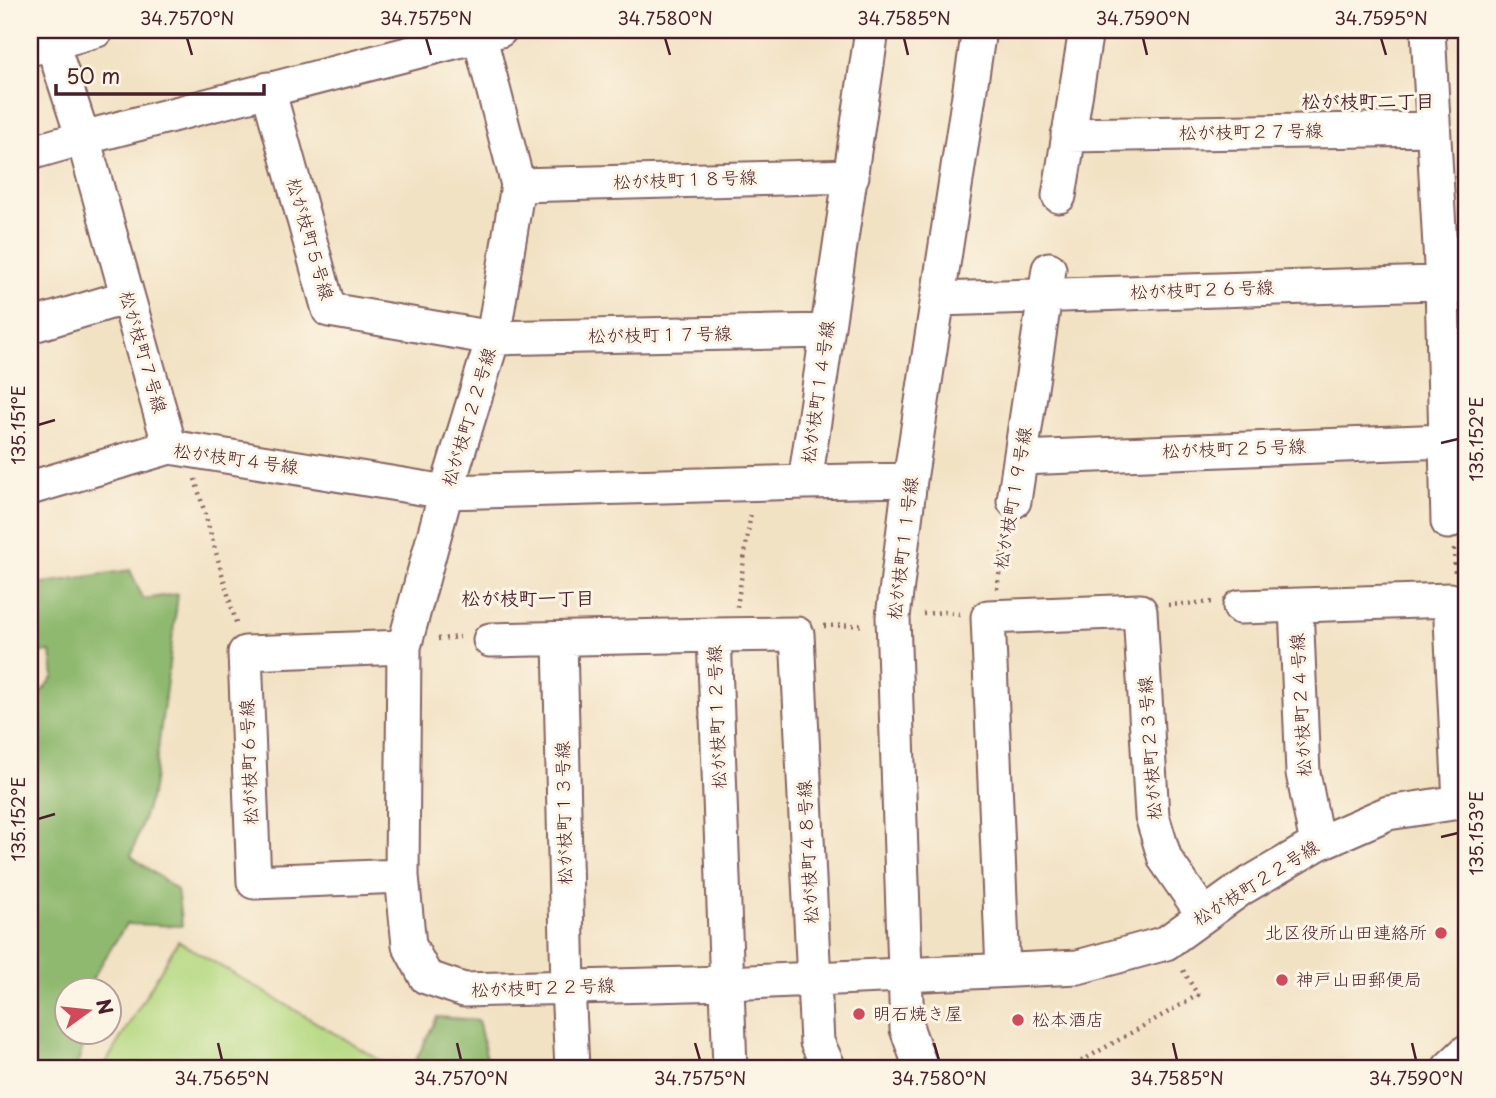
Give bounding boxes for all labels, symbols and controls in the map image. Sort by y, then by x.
text: 34.7570°N [140,4,234,31]
text: 34.7575°N [380,4,472,31]
text: 34.7580°N [617,4,713,31]
text: 34.7585°N [857,4,951,31]
text: 34.7590°N [1095,4,1191,31]
text: 34.7595°N [1334,4,1428,31]
scale bar [56,52,264,96]
text: 50 m [66,59,120,91]
district label: 松が枝町二丁目 [1301,86,1435,114]
street label: 松が枝町２７号線 [1179,116,1323,145]
street label: 松が枝町１８号線 [613,162,757,195]
street label: 松が枝町５号線 [281,174,342,303]
street label: 松が枝町２６号線 [1130,272,1274,305]
street label: 松が枝町７号線 [114,287,175,416]
street label: 松が枝町１７号線 [588,319,732,348]
street label: 松が枝町１４号線 [793,319,840,465]
street label: 松が枝町２２号線 [434,344,502,489]
text: 135.151°E [4,385,31,465]
text: 135.152°E [1462,397,1489,481]
street label: 松が枝町１９号線 [986,424,1037,571]
street label: 松が枝町２５号線 [1162,431,1306,464]
street label: 松が枝町４号線 [172,435,300,480]
street label: 松が枝町１１号線 [879,475,924,621]
district label: 松が枝町一丁目 [461,583,595,611]
street label: 松が枝町２４号線 [1282,632,1317,778]
street label: 松が枝町１２号線 [699,645,732,789]
street label: 松が枝町２３号線 [1130,675,1167,821]
street label: 松が枝町６号線 [232,699,263,825]
street label: 松が枝町１３号線 [548,741,577,885]
text: 135.152°E [4,777,31,861]
street label: 松が枝町４８号線 [789,779,824,925]
text: 135.153°E [1462,791,1489,875]
street label: 松が枝町２２号線 [1187,832,1323,931]
place label: 北区役所山田連絡所 [1265,918,1427,945]
marker: 北区役所山田連絡所 [1433,925,1449,941]
place label: 神戸山田郵便局 [1296,965,1422,992]
street label: 松が枝町２２号線 [471,970,615,1003]
marker: 神戸山田郵便局 [1274,972,1290,988]
north arrow [52,976,122,1046]
text: N [90,995,121,1017]
place label: 明石焼き屋 [873,999,963,1026]
place label: 松本酒店 [1032,1005,1104,1032]
marker: 明石焼き屋 [851,1006,867,1022]
marker: 松本酒店 [1010,1012,1026,1028]
text: 34.7565°N [174,1064,270,1091]
text: 34.7570°N [414,1064,508,1091]
text: 34.7575°N [654,1064,746,1091]
text: 34.7580°N [891,1064,987,1091]
text: 34.7585°N [1130,1064,1224,1091]
text: 34.7590°N [1368,1064,1464,1091]

